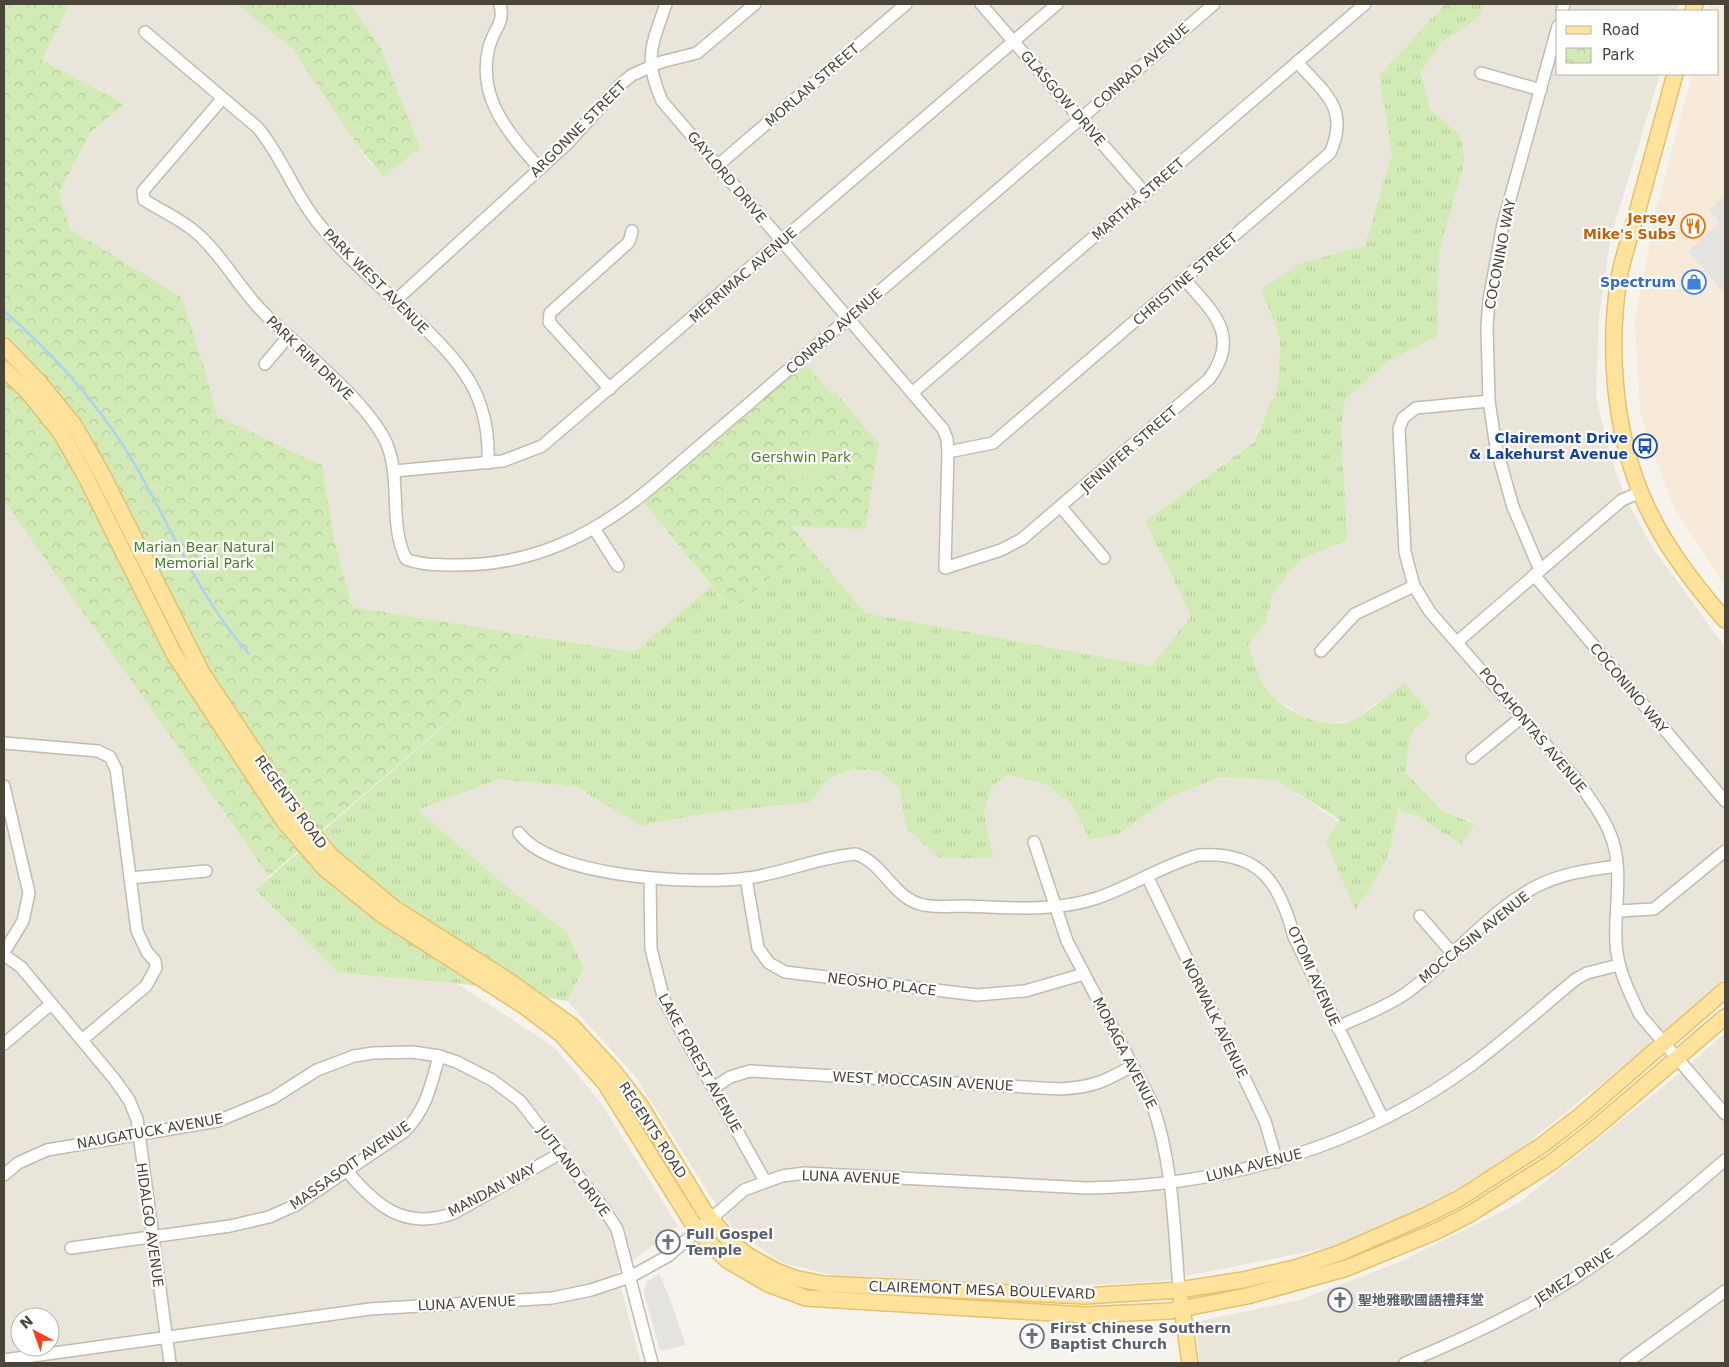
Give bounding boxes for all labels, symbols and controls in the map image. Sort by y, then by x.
legend [1556,10,1719,75]
street label: CONRAD AVENUE [1090,20,1192,112]
text: Road [1602,21,1640,39]
street label: MORLAN STREET [762,40,862,130]
text: Park [1602,46,1635,64]
street label: GLASGOW DRIVE [1017,47,1109,149]
street label: ARGONNE STREET [527,77,630,180]
street label: GAYLORD DRIVE [684,128,770,226]
street label: MARTHA STREET [1089,154,1188,243]
street label: COCONINO WAY [1481,197,1519,311]
place label: Jersey Mike's Subs [1583,210,1676,242]
restaurant icon: Jersey Mike's Subs [1680,213,1706,239]
street label: MERRIMAC AVENUE [686,224,800,326]
street label: PARK WEST AVENUE [320,225,432,337]
street label: CHRISTINE STREET [1130,229,1241,329]
shop icon: Spectrum [1681,269,1707,295]
place label: Spectrum [1600,274,1676,290]
street label: CONRAD AVENUE [783,285,885,377]
street label: PARK RIM DRIVE [263,313,357,403]
street label: JENNIFER STREET [1077,402,1181,496]
place label: Clairemont Drive & Lakehurst Avenue [1469,430,1628,462]
bus stop icon: Clairemont Drive & Lakehurst Avenue [1632,433,1658,459]
park label: Gershwin Park [751,449,852,465]
park label: Marian Bear Natural Memorial Park [134,539,274,571]
street label: COCONINO WAY [1587,640,1671,736]
street label: POCAHONTAS AVENUE [1476,664,1590,796]
street label: REGENTS ROAD [252,752,330,852]
street label: MOCCASIN AVENUE [1416,888,1532,986]
street label: OTOMI AVENUE [1285,923,1343,1029]
street label: NORWALK AVENUE [1179,955,1251,1081]
street label: NEOSHO PLACE [827,969,937,999]
street label: LAKE FOREST AVENUE [655,991,745,1135]
street label: MORAGA AVENUE [1090,995,1160,1111]
street label: WEST MOCCASIN AVENUE [832,1068,1014,1094]
street label: REGENTS ROAD [616,1079,690,1181]
street label: NAUGATUCK AVENUE [75,1110,225,1152]
street label: MASSASOIT AVENUE [287,1117,413,1213]
street label: JUTLAND DRIVE [534,1122,613,1219]
street label: LUNA AVENUE [1204,1145,1304,1185]
street label: MANDAN WAY [445,1160,539,1220]
street label: HIDALGO AVENUE [133,1162,167,1288]
street label: LUNA AVENUE [801,1167,901,1187]
place label: Full Gospel Temple [686,1226,773,1258]
church icon: Full Gospel Temple [655,1229,681,1255]
street label: JEMEZ DRIVE [1531,1245,1617,1308]
street label: CLAIREMONT MESA BOULEVARD [868,1278,1096,1302]
church icon: 聖地雅歌國語禮拜堂 [1327,1287,1353,1313]
street label: LUNA AVENUE [417,1292,517,1314]
place label: 聖地雅歌國語禮拜堂 [1358,1292,1484,1308]
north arrow [10,1307,60,1357]
text: N [17,1312,36,1332]
place label: First Chinese Southern Baptist Church [1050,1320,1231,1352]
church icon: First Chinese Southern Baptist Church [1019,1323,1045,1349]

